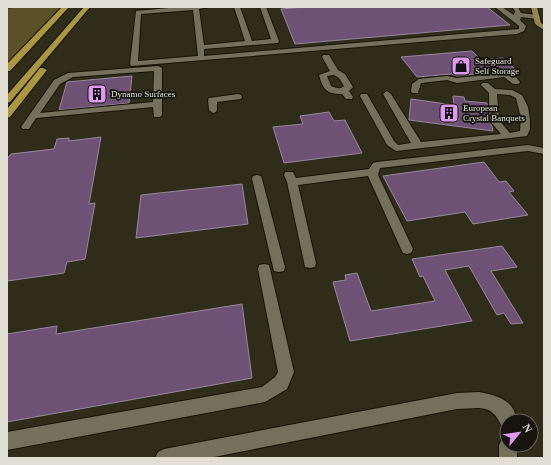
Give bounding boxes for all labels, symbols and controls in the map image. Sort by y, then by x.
shop icon: Safeguard Self Storage [450,55,472,77]
place label: Safeguard Self Storage [475,56,519,76]
building icon: Dynamo Surfaces [86,83,108,105]
place label: Dynamo Surfaces [111,89,176,99]
building icon: European Crystal Banquets [438,102,460,124]
place label: European Crystal Banquets [463,103,525,123]
north arrow [499,413,539,453]
text: N [521,422,535,435]

